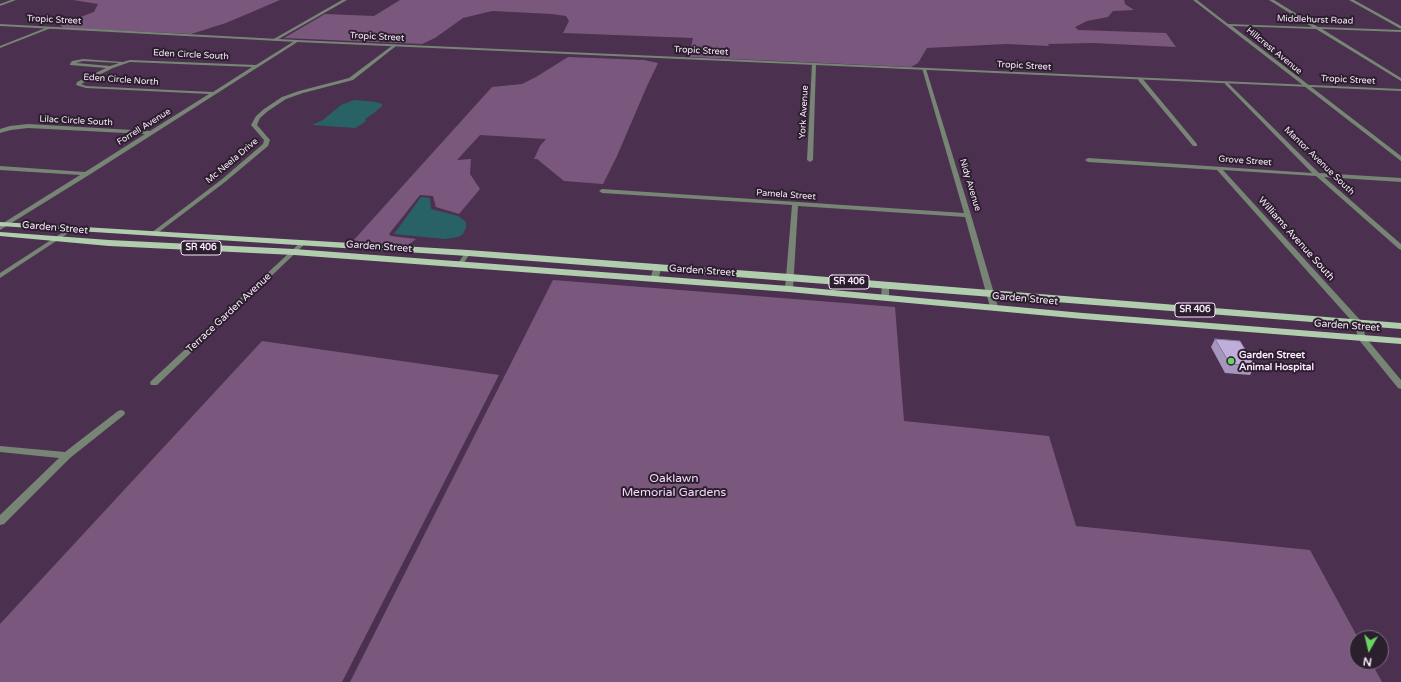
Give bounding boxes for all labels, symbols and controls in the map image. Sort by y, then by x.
street label: Tropic Street [27,13,81,27]
street label: Middlehurst Road [1277,13,1353,27]
street label: Hillcrest Avenue [1244,25,1304,77]
street label: Tropic Street [350,30,404,44]
street label: Tropic Street [674,44,728,58]
street label: Eden Circle South [153,48,229,62]
street label: Tropic Street [997,59,1051,73]
street label: Eden Circle North [83,72,159,88]
street label: Tropic Street [1321,73,1375,87]
street label: York Avenue [797,85,811,139]
street label: Forrell Avenue [115,106,173,148]
street label: Lilac Circle South [39,114,113,128]
street label: Mantor Avenue South [1282,125,1356,197]
street label: Mc Neela Drive [204,136,260,186]
street label: Grove Street [1218,154,1272,168]
street label: Nidy Avenue [957,157,983,213]
street label: Pamela Street [756,188,816,202]
street label: Williams Avenue South [1255,195,1337,283]
street label: Garden Street [22,219,88,237]
street label: Garden Street [346,239,412,255]
road number: SR 406 [181,241,221,255]
street label: Garden Street [669,263,735,279]
street label: Terrace Garden Avenue [184,271,274,355]
road number: SR 406 [829,275,869,289]
street label: Garden Street [992,290,1058,308]
road number: SR 406 [1175,303,1215,317]
street label: Garden Street [1314,318,1380,334]
place label: Garden Street Animal Hospital [1239,349,1314,372]
marker: Garden Street Animal Hospital [1226,356,1236,366]
park label: Oaklawn Memorial Gardens [622,472,726,500]
north arrow [1349,630,1389,670]
text: N [1362,654,1373,668]

